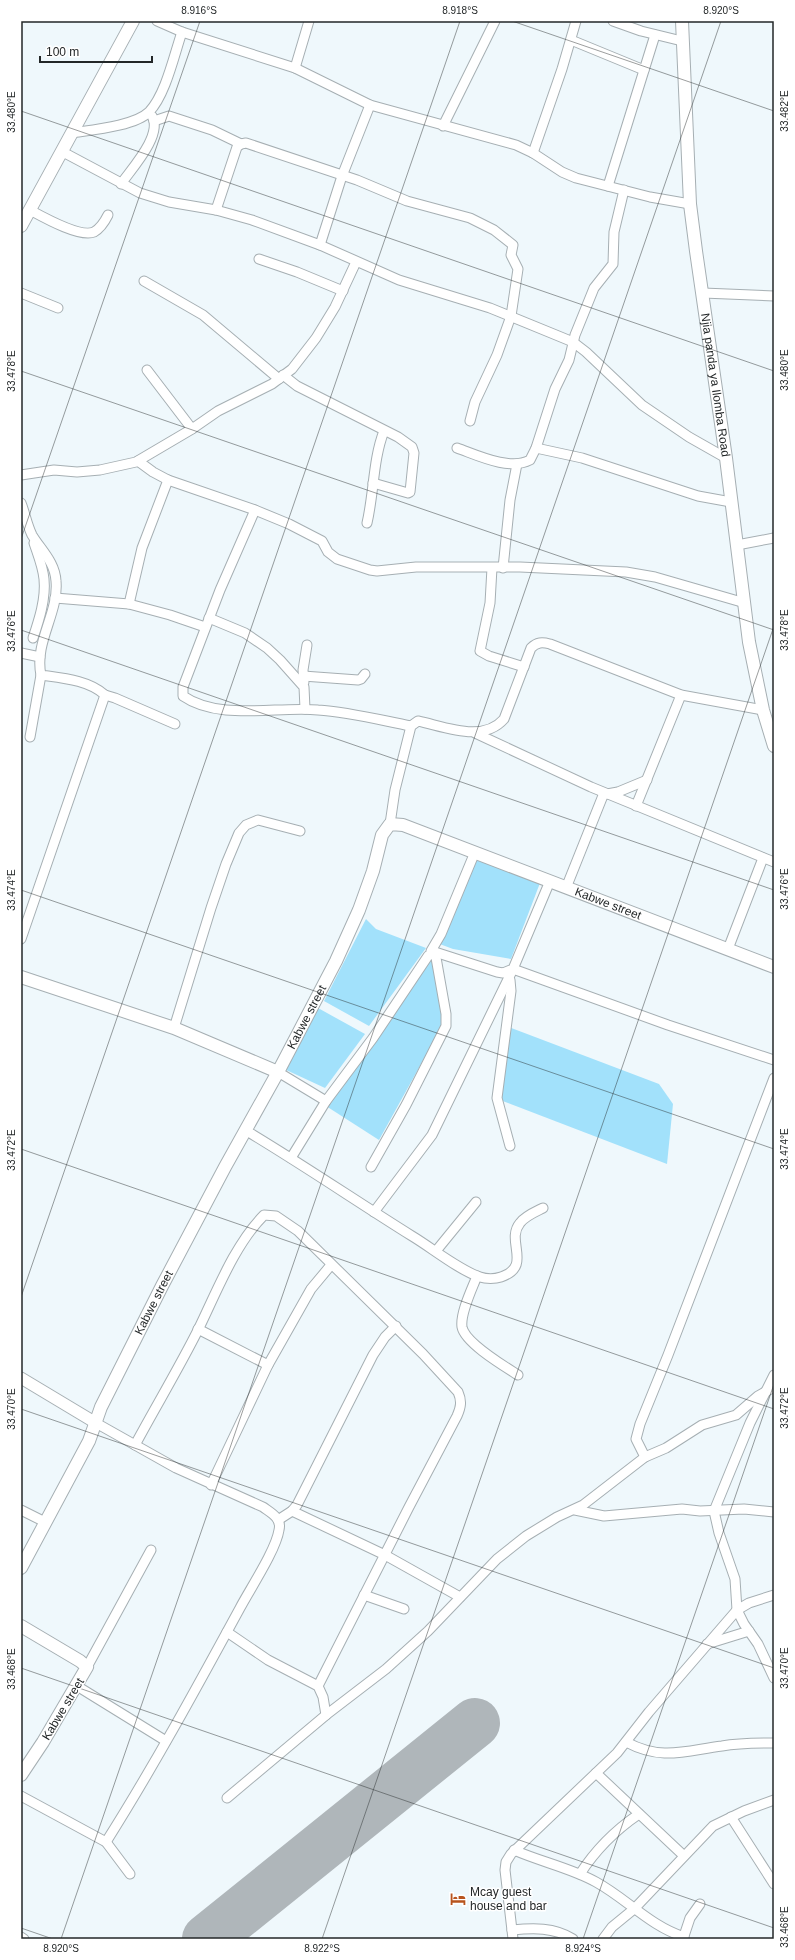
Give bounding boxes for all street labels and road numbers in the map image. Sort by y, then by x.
street label: Njia panda ya Ilomba Road [698,312,733,458]
street label: Kabwe street [573,884,644,923]
street label: Kabwe street [284,982,329,1051]
street label: Kabwe street [132,1268,176,1337]
street label: Kabwe street [39,1675,87,1743]

